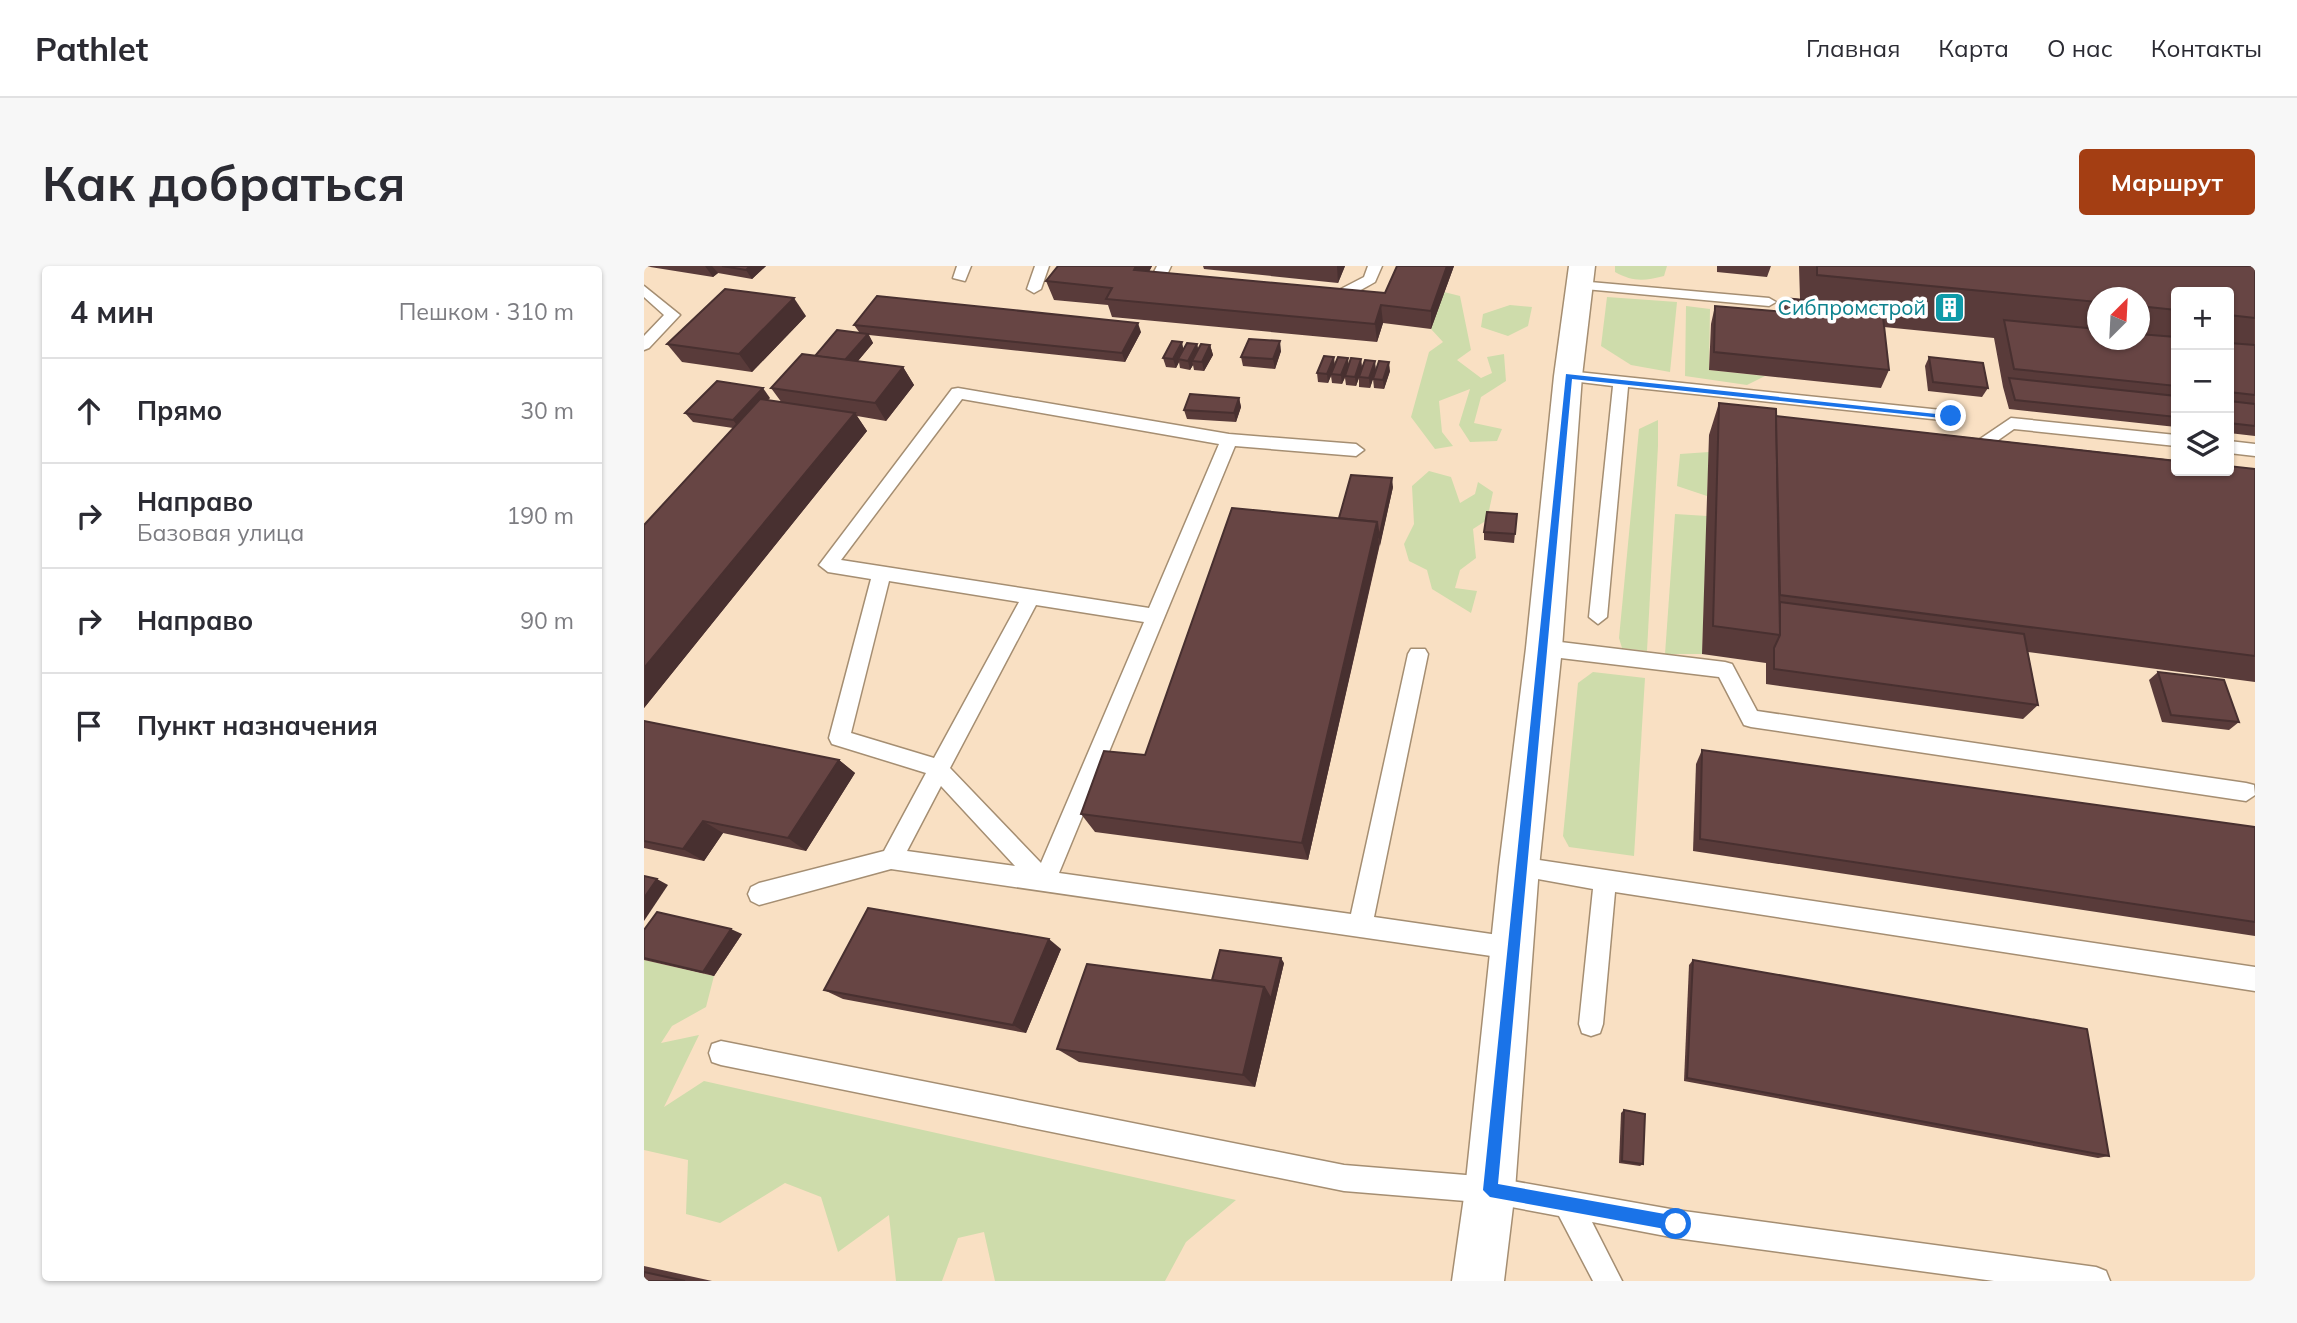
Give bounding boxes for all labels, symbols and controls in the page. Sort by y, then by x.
text: Pathlet [35,28,148,69]
text: Главная [1806,33,1900,63]
text: Карта [1938,33,2009,63]
text: О нас [2047,33,2113,63]
text: Контакты [2151,33,2262,63]
button: Маршрут [2079,149,2255,215]
text: Как добраться [42,152,405,213]
north arrow [2087,287,2150,350]
map controls [2171,287,2234,476]
button: + [2171,287,2234,350]
building icon: Сибпромстрой [1932,291,1966,325]
text: 4 мин [70,293,154,331]
place label: Сибпромстрой [1778,294,1926,320]
text: Пешком · 310 m [399,297,574,326]
button: − [2171,350,2234,413]
icon: ahead [70,392,108,430]
text: Прямо [137,394,222,427]
text: 30 m [520,396,574,425]
route end [1935,400,1966,431]
button: layers [2171,413,2234,476]
text: Направо [137,485,253,518]
icon: right [70,497,108,535]
text: 190 m [506,501,574,530]
text: Базовая улица [137,518,304,547]
icon: right [70,602,108,640]
text: Направо [137,604,253,637]
text: 90 m [520,606,574,635]
icon: arrive [70,707,108,745]
text: Пункт назначения [137,709,378,742]
route start [1660,1208,1691,1239]

